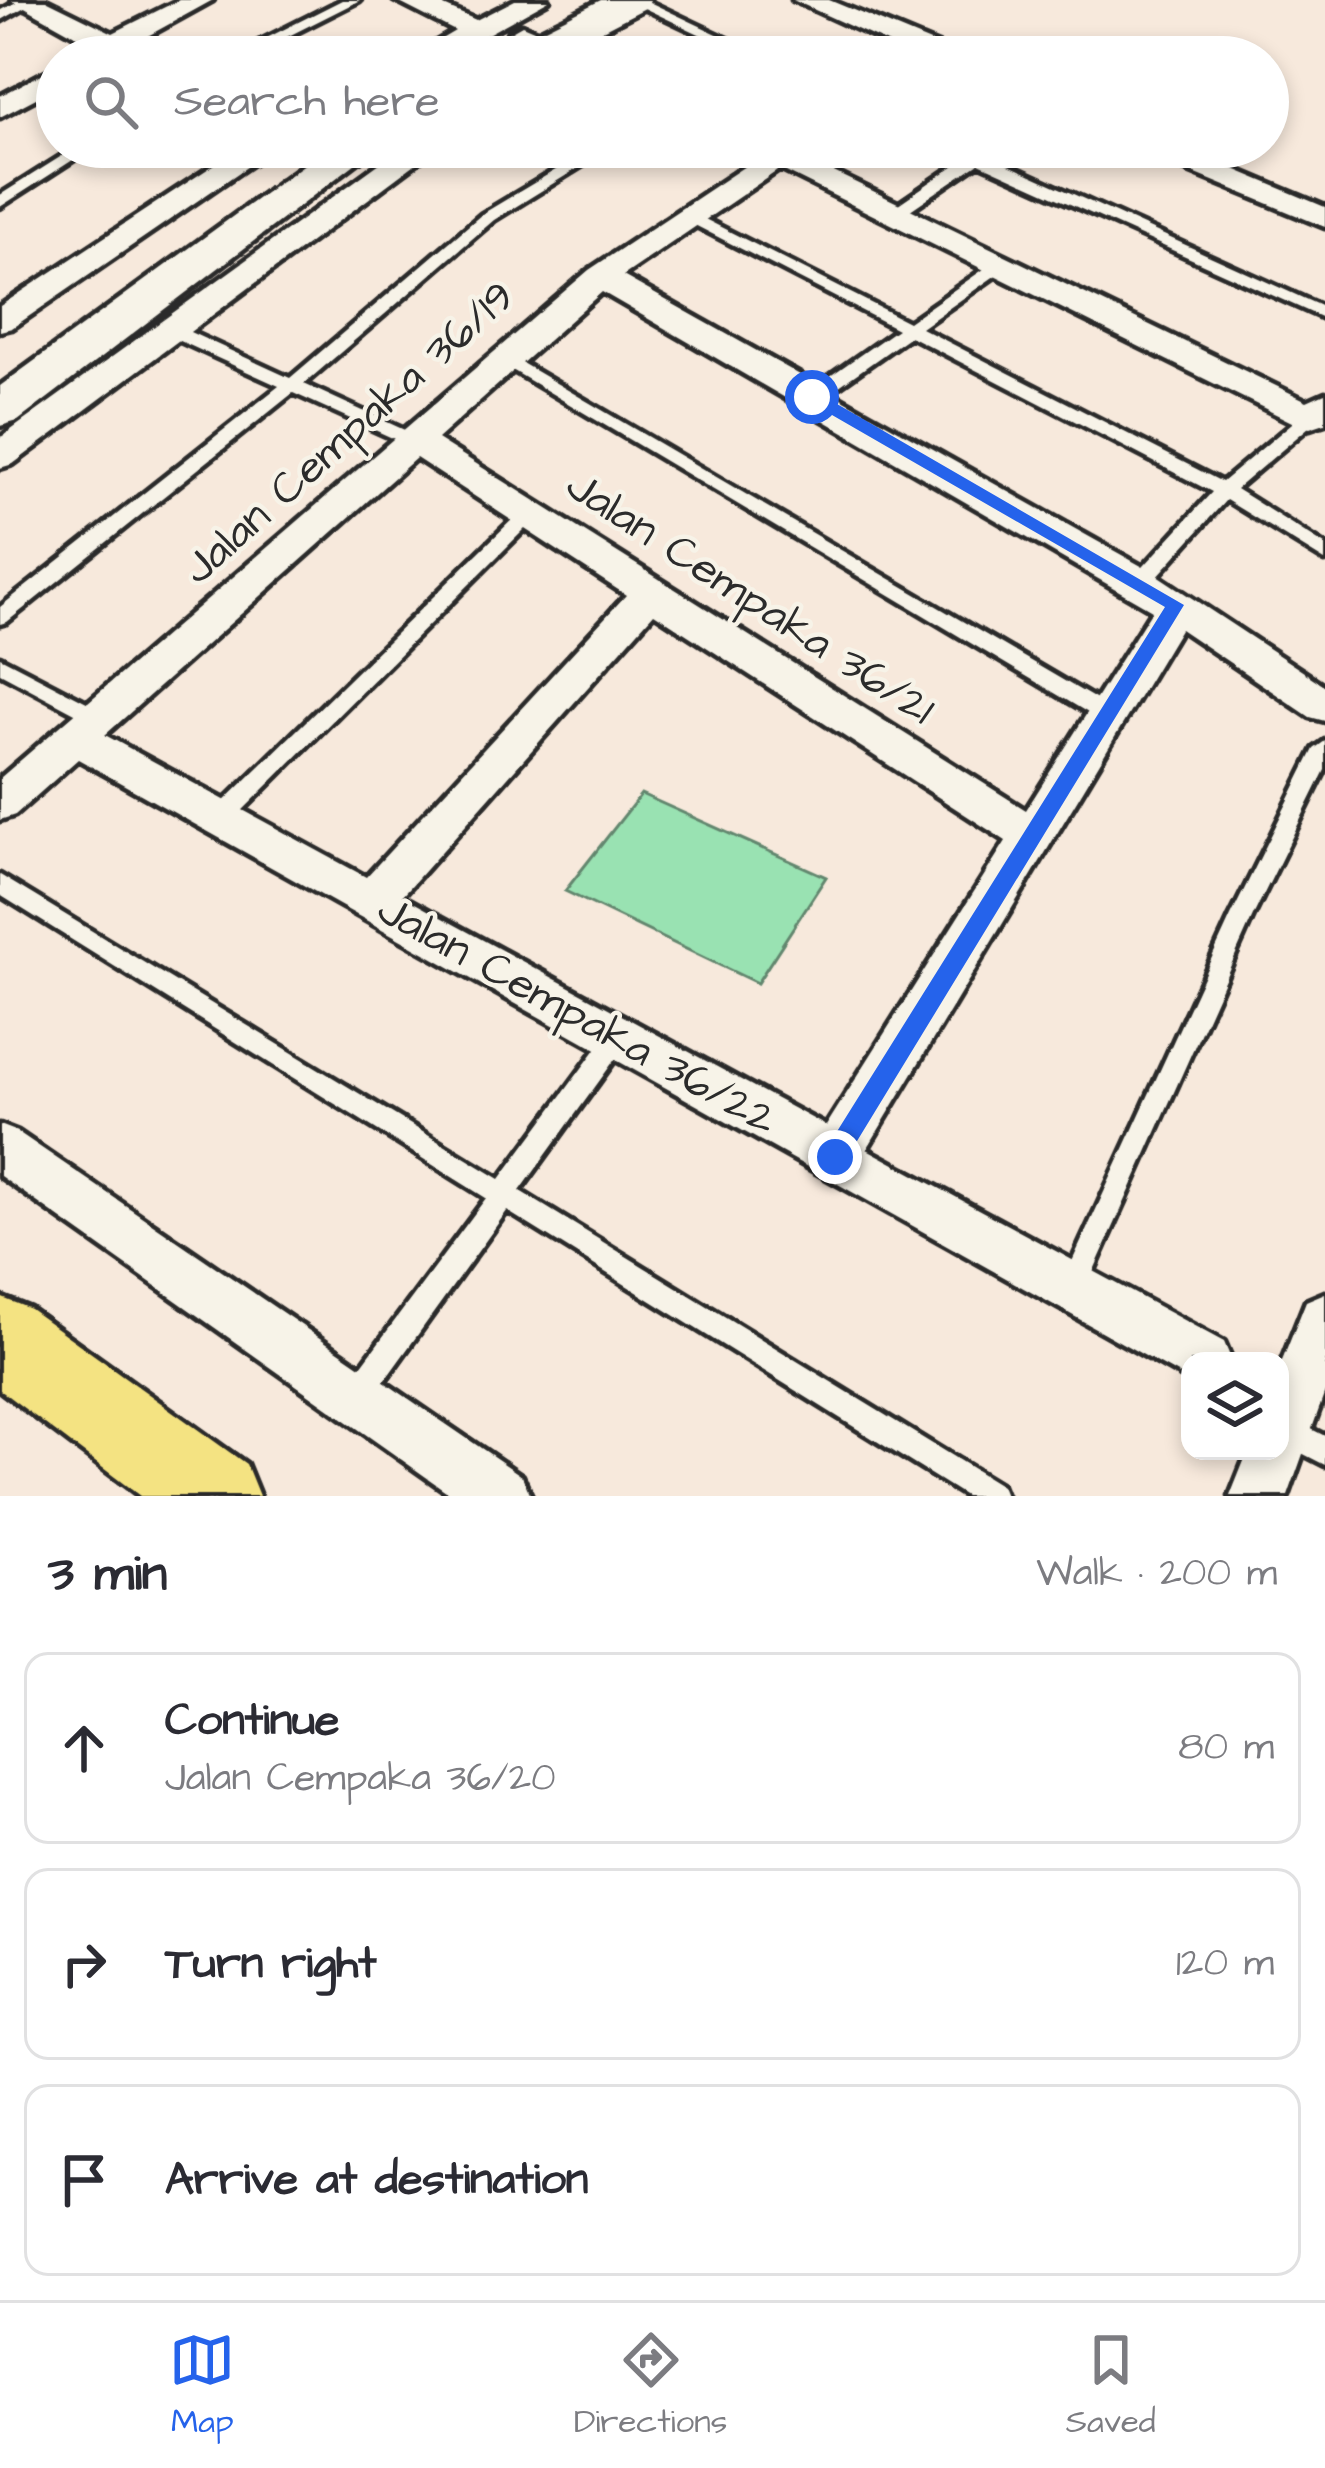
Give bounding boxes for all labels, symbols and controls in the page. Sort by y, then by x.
search box [36,36,1289,168]
icon: search [78,69,144,135]
text: Search here [174,71,440,133]
street label: Jalan Cempaka 36/19 [169,267,529,599]
route start [785,370,839,424]
street label: Jalan Cempaka 36/21 [554,455,946,741]
street label: Jalan Cempaka 36/22 [366,879,788,1151]
route end [808,1130,862,1184]
map controls [1181,1352,1289,1460]
button: layers [1181,1352,1289,1460]
text: 3 min [48,1539,167,1610]
text: Walk · 200 m [1036,1547,1277,1601]
text: Continue [165,1690,339,1752]
icon: ahead [51,1715,117,1781]
text: 80 m [1178,1721,1274,1775]
text: Jalan Cempaka 36/20 [165,1752,556,1806]
icon: right [51,1931,117,1997]
text: Turn right [165,1933,377,1995]
text: 120 m [1176,1937,1274,1991]
icon: arrive [51,2147,117,2213]
text: Arrive at destination [165,2149,588,2211]
tab: Map [169,2327,235,2445]
tab: Directions [574,2327,727,2445]
tab: Saved [1066,2327,1156,2445]

